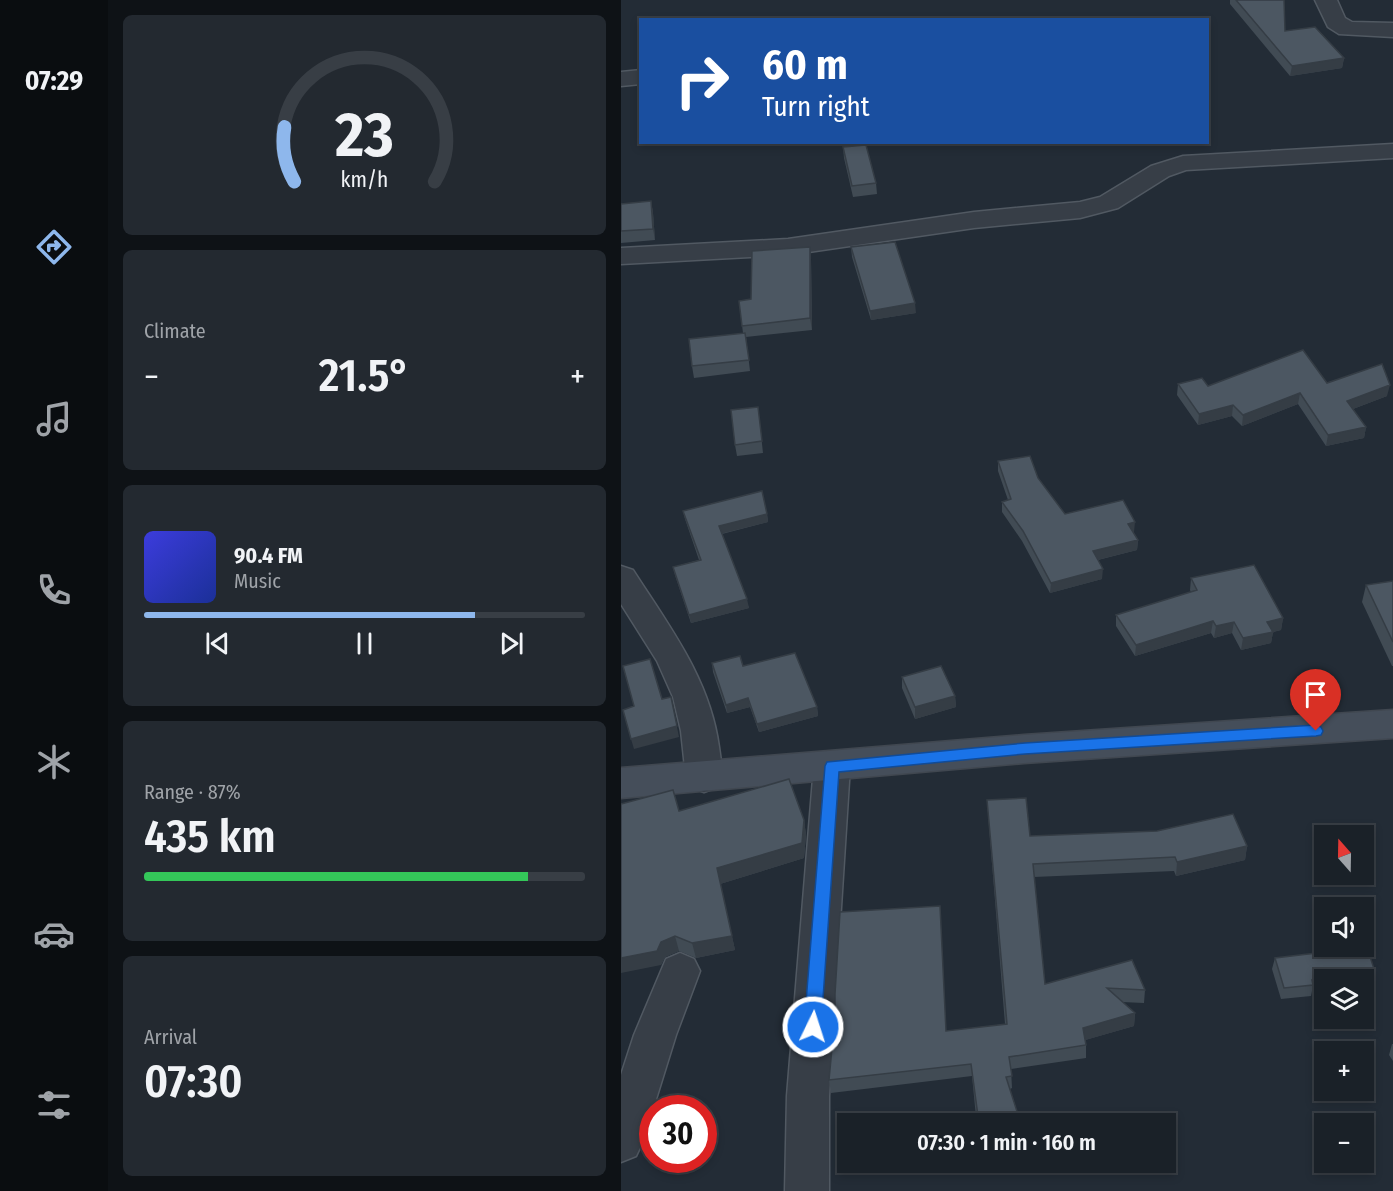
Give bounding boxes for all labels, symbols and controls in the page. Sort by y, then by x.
text: 60 m [762,40,848,90]
icon: right [663,42,741,120]
text: 07:29 [25,65,83,97]
text: Turn right [762,91,870,123]
text: 23 [334,98,394,173]
text: km/h [341,167,388,193]
icon: directions [33,226,75,268]
text: Climate [144,319,206,343]
text: 21.5° [319,349,410,403]
text: − [144,357,159,397]
text: + [570,357,585,397]
icon: music [33,398,75,440]
text: 90.4 FM [234,542,303,569]
icon: phone [33,569,75,611]
text: Music [234,569,281,593]
icon: previous [201,627,234,660]
icon: pause [348,627,381,660]
icon: next [495,627,528,660]
pin [1290,669,1341,731]
icon: arrive [1299,678,1332,711]
icon: climate [33,741,75,783]
text: Range · 87% [144,780,241,804]
text: 435 km [144,810,276,864]
north arrow [1314,825,1374,885]
map controls [1314,825,1374,1173]
button: sound [1314,897,1374,957]
icon: car [33,913,75,955]
button: layers [1314,969,1374,1029]
position arrow [781,995,845,1059]
text: Arrival [144,1025,197,1049]
button: + [1314,1041,1374,1101]
text: 07:30 [144,1055,243,1109]
icon: filters [33,1084,75,1126]
speed limit sign: 30 [639,1095,717,1173]
button: − [1314,1113,1374,1173]
text: 07:30 · 1 min · 160 m [917,1129,1096,1156]

